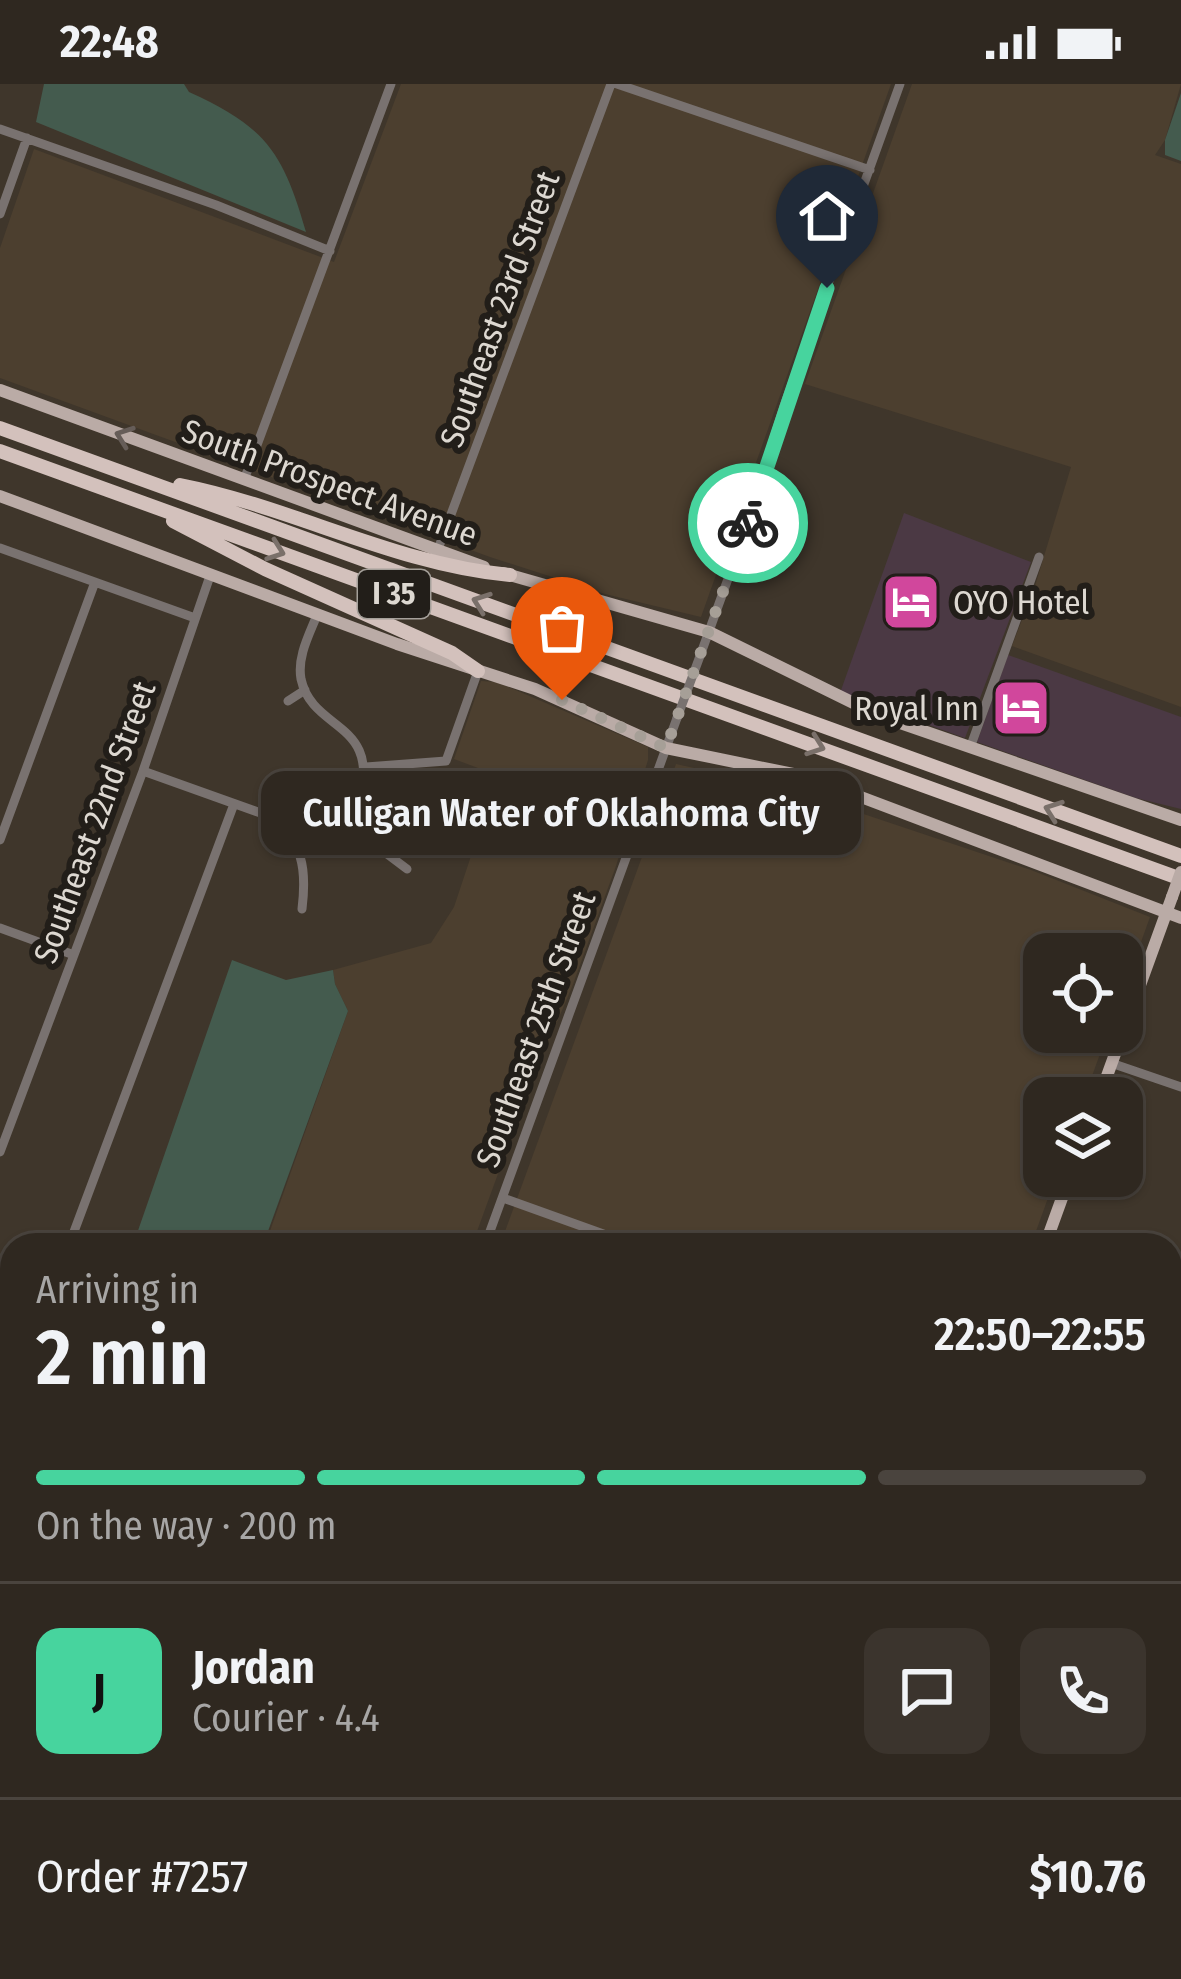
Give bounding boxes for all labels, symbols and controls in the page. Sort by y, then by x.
text: 22:48 [60,15,159,69]
pin [776,165,878,288]
street label: Southeast 23rd Street [431,166,568,453]
icon: home [794,183,860,249]
street label: South Prospect Avenue [177,411,483,555]
one-way arrow [114,425,135,450]
courier [688,463,808,583]
icon: bike [715,490,781,556]
one-way arrow [264,536,285,561]
road number: I 35 [358,570,430,618]
hotel icon: OYO Hotel [880,571,942,633]
pin [511,577,613,700]
place label: OYO Hotel [953,583,1090,623]
one-way arrow [472,592,493,616]
icon: bag [529,595,595,661]
street label: Southeast 22nd Street [25,676,165,969]
hotel icon: Royal Inn [990,677,1052,739]
place label: Royal Inn [854,689,979,729]
one-way arrow [804,732,825,756]
callout: Culligan Water of Oklahoma City [262,772,862,856]
text: Culligan Water of Oklahoma City [302,790,820,836]
one-way arrow [1044,800,1065,824]
street label: Southeast 25th Street [467,886,604,1173]
map controls [1023,933,1143,1197]
button: locate [1023,933,1143,1053]
button: layers [1023,1077,1143,1197]
text: Arriving in [36,1267,199,1313]
text: 22:50–22:55 [934,1308,1146,1362]
text: 2 min [36,1311,209,1405]
text: On the way · 200 m [36,1503,337,1549]
button: chat [864,1628,990,1754]
button: phone [1020,1628,1146,1754]
text: Jordan [192,1641,315,1695]
text: J [92,1664,106,1718]
text: Courier · 4.4 [192,1695,380,1741]
text: Order #7257 [36,1850,248,1904]
text: $10.76 [1029,1850,1146,1904]

